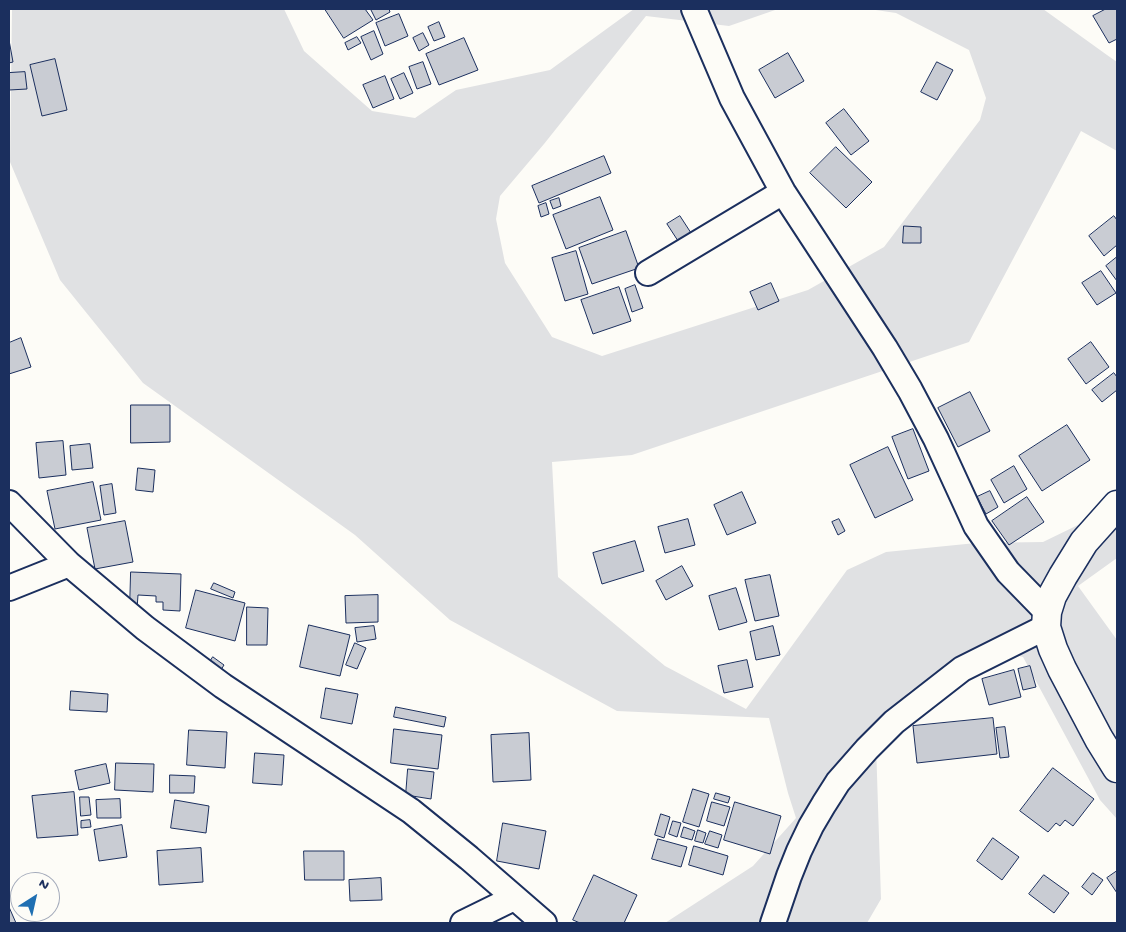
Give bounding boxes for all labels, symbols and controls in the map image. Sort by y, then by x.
north arrow [10,872,60,922]
text: N [35,876,52,895]

